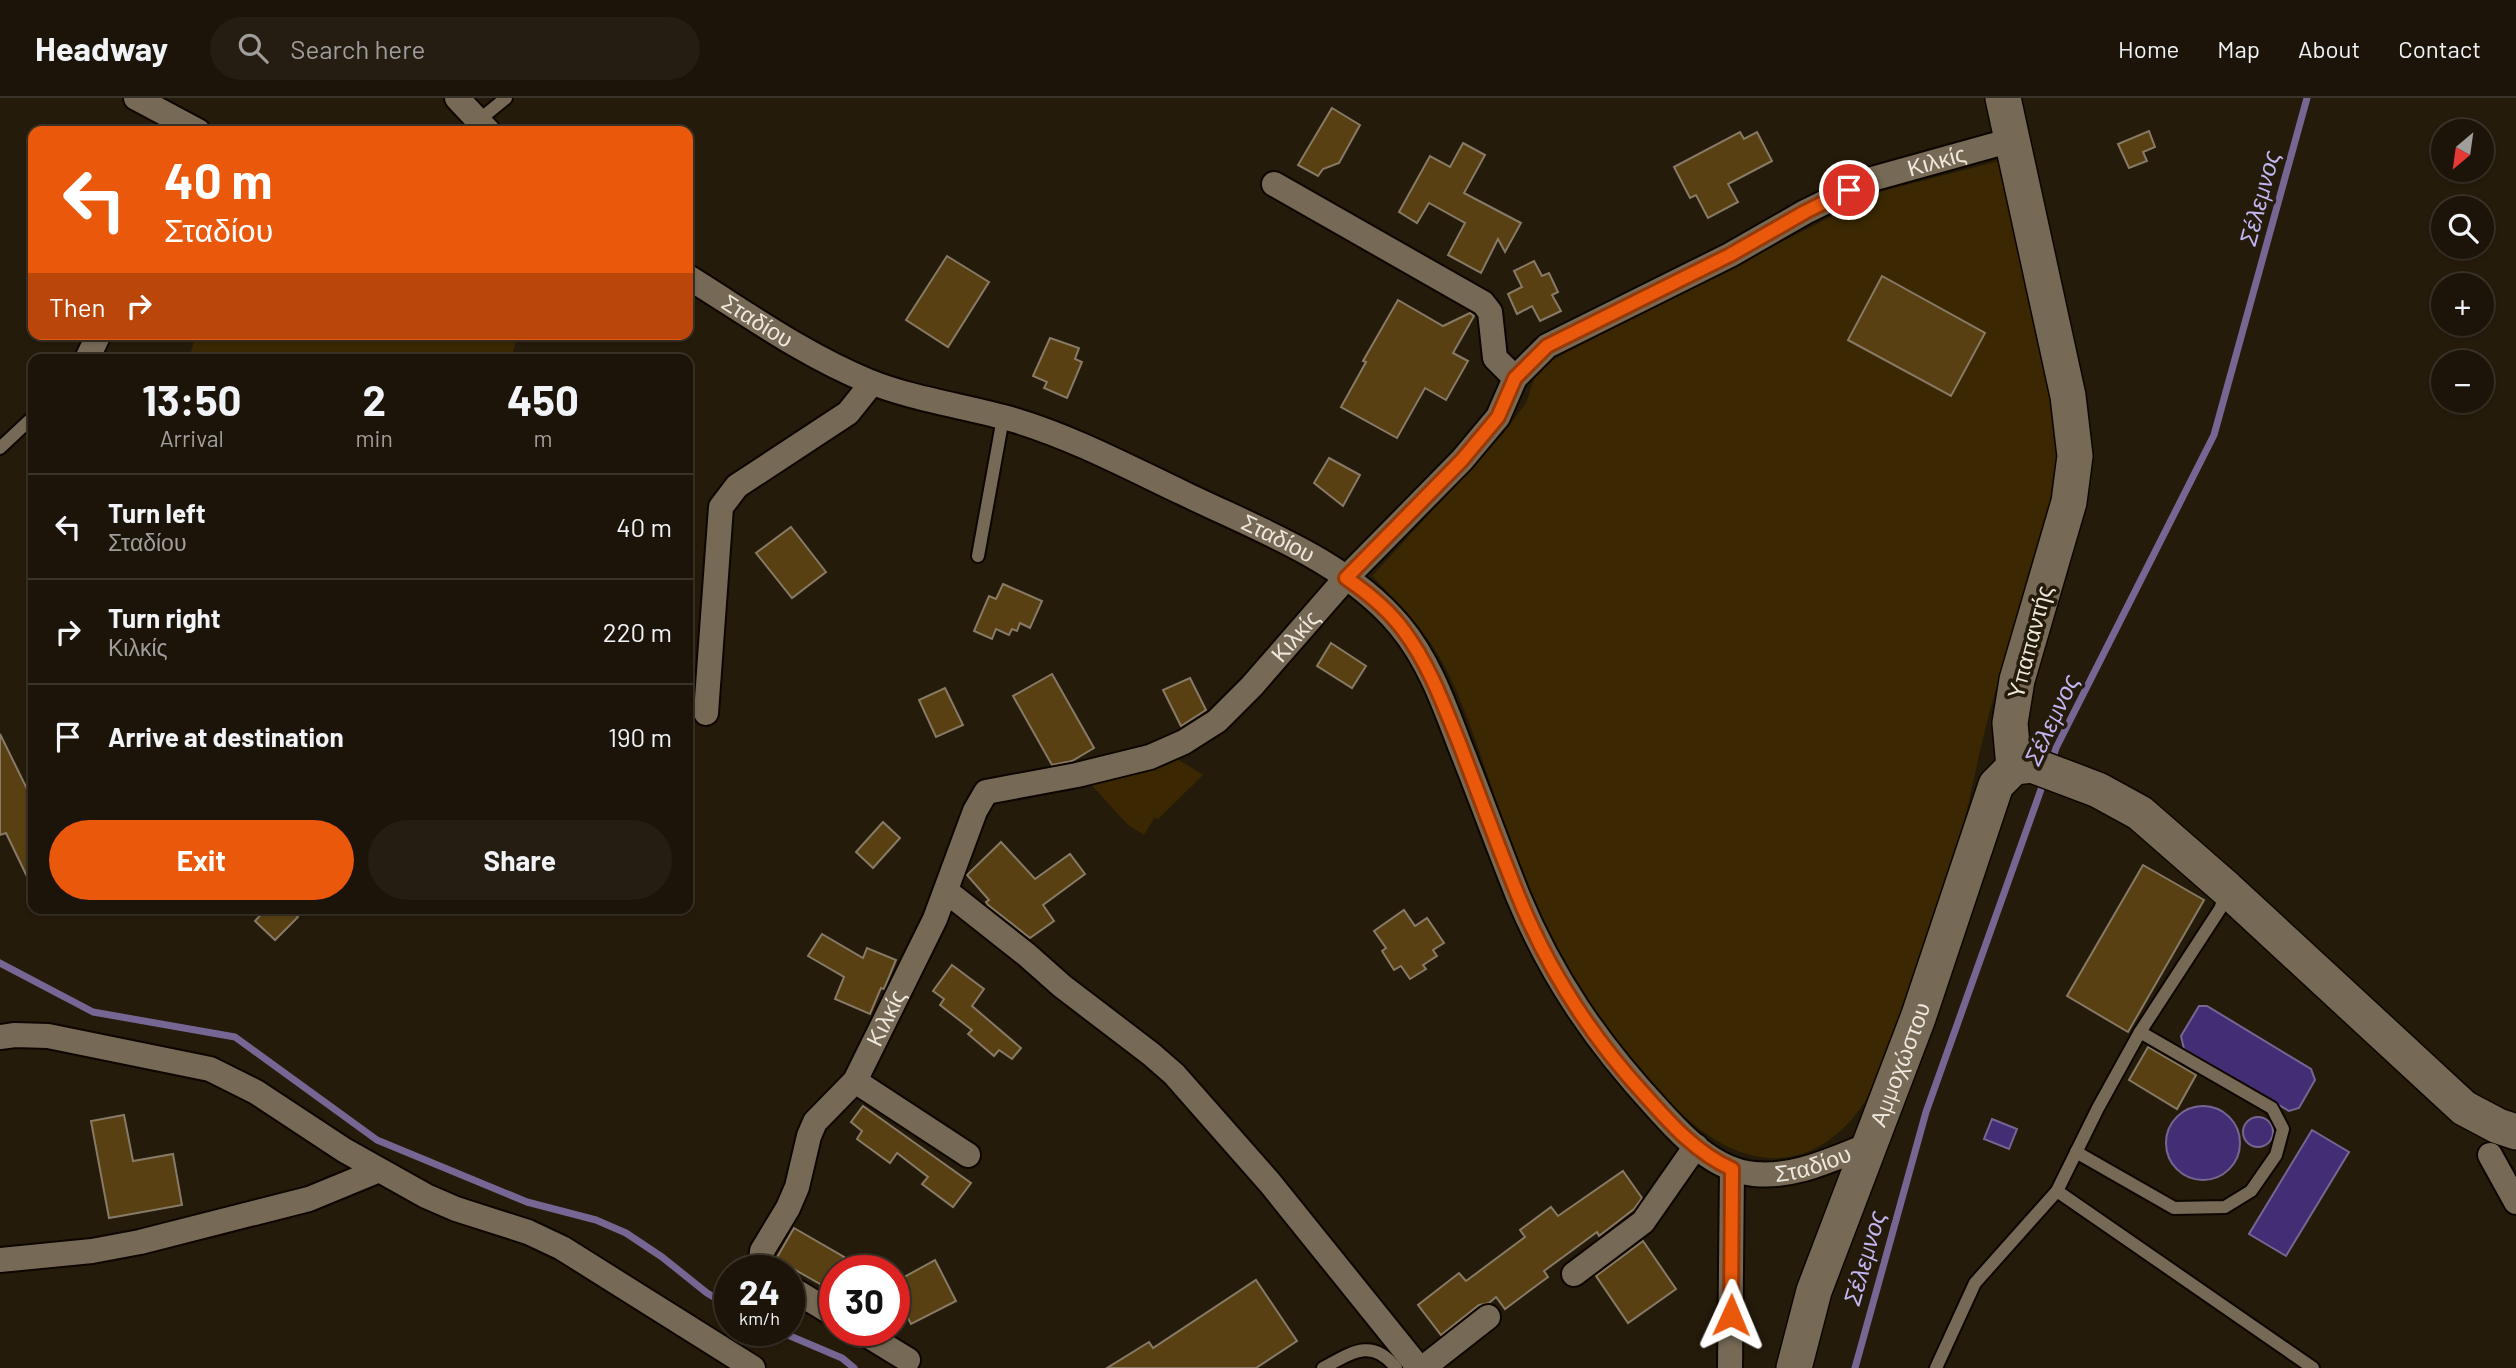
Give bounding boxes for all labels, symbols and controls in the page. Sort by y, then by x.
search box [210,17,700,80]
text: Headway [35,28,168,68]
icon: search [234,29,272,67]
text: Search here [290,33,425,64]
text: Home [2118,34,2179,63]
text: Map [2217,34,2260,63]
text: About [2298,34,2360,63]
text: Contact [2398,34,2481,63]
north arrow [2431,119,2494,182]
map controls [2431,119,2494,413]
street label: Κιλκίς [1904,139,1969,182]
water label: Σέλεμνος [2232,147,2285,249]
text: 40 m [164,150,272,209]
icon: left [49,154,140,245]
pin [1819,160,1879,220]
icon: arrive [1830,171,1868,209]
button: search [2431,196,2494,259]
text: Σταδίου [164,210,273,248]
button: + [2431,273,2494,336]
icon: right [120,287,158,325]
street label: Σταδίου [717,287,798,353]
text: Then [49,291,106,322]
button: − [2431,350,2494,413]
text: 13:50 [142,374,241,424]
text: 2 [362,374,386,424]
text: 450 [507,374,579,424]
text: Arrival [160,424,224,452]
text: min [356,424,393,452]
text: m [533,424,552,452]
text: Turn left [108,497,206,528]
street label: Σταδίου [1237,507,1320,568]
icon: left [49,508,87,546]
text: 40 m [616,511,672,542]
text: Σταδίου [108,528,186,556]
street label: Υπαπαντής [2000,582,2058,701]
text: Turn right [108,602,221,633]
street label: Κιλκίς [1264,604,1325,667]
icon: right [49,613,87,651]
text: 220 m [603,616,672,647]
text: Κιλκίς [108,633,168,661]
water label: Σέλεμνος [2017,669,2084,770]
icon: arrive [49,718,87,756]
text: Arrive at destination [108,721,344,752]
text: 190 m [608,721,672,752]
button: Exit [49,820,354,900]
button: Share [368,820,672,900]
street label: Κιλκίς [859,985,911,1050]
street label: Αμμοχώστου [1863,999,1935,1130]
street label: Σταδίου [1773,1139,1855,1187]
water label: Σέλεμνος [1836,1207,1891,1309]
speed limit sign: 30 [819,1255,910,1346]
text: 24 [739,1270,780,1312]
position arrow [1694,1278,1768,1352]
text: km/h [739,1307,780,1329]

